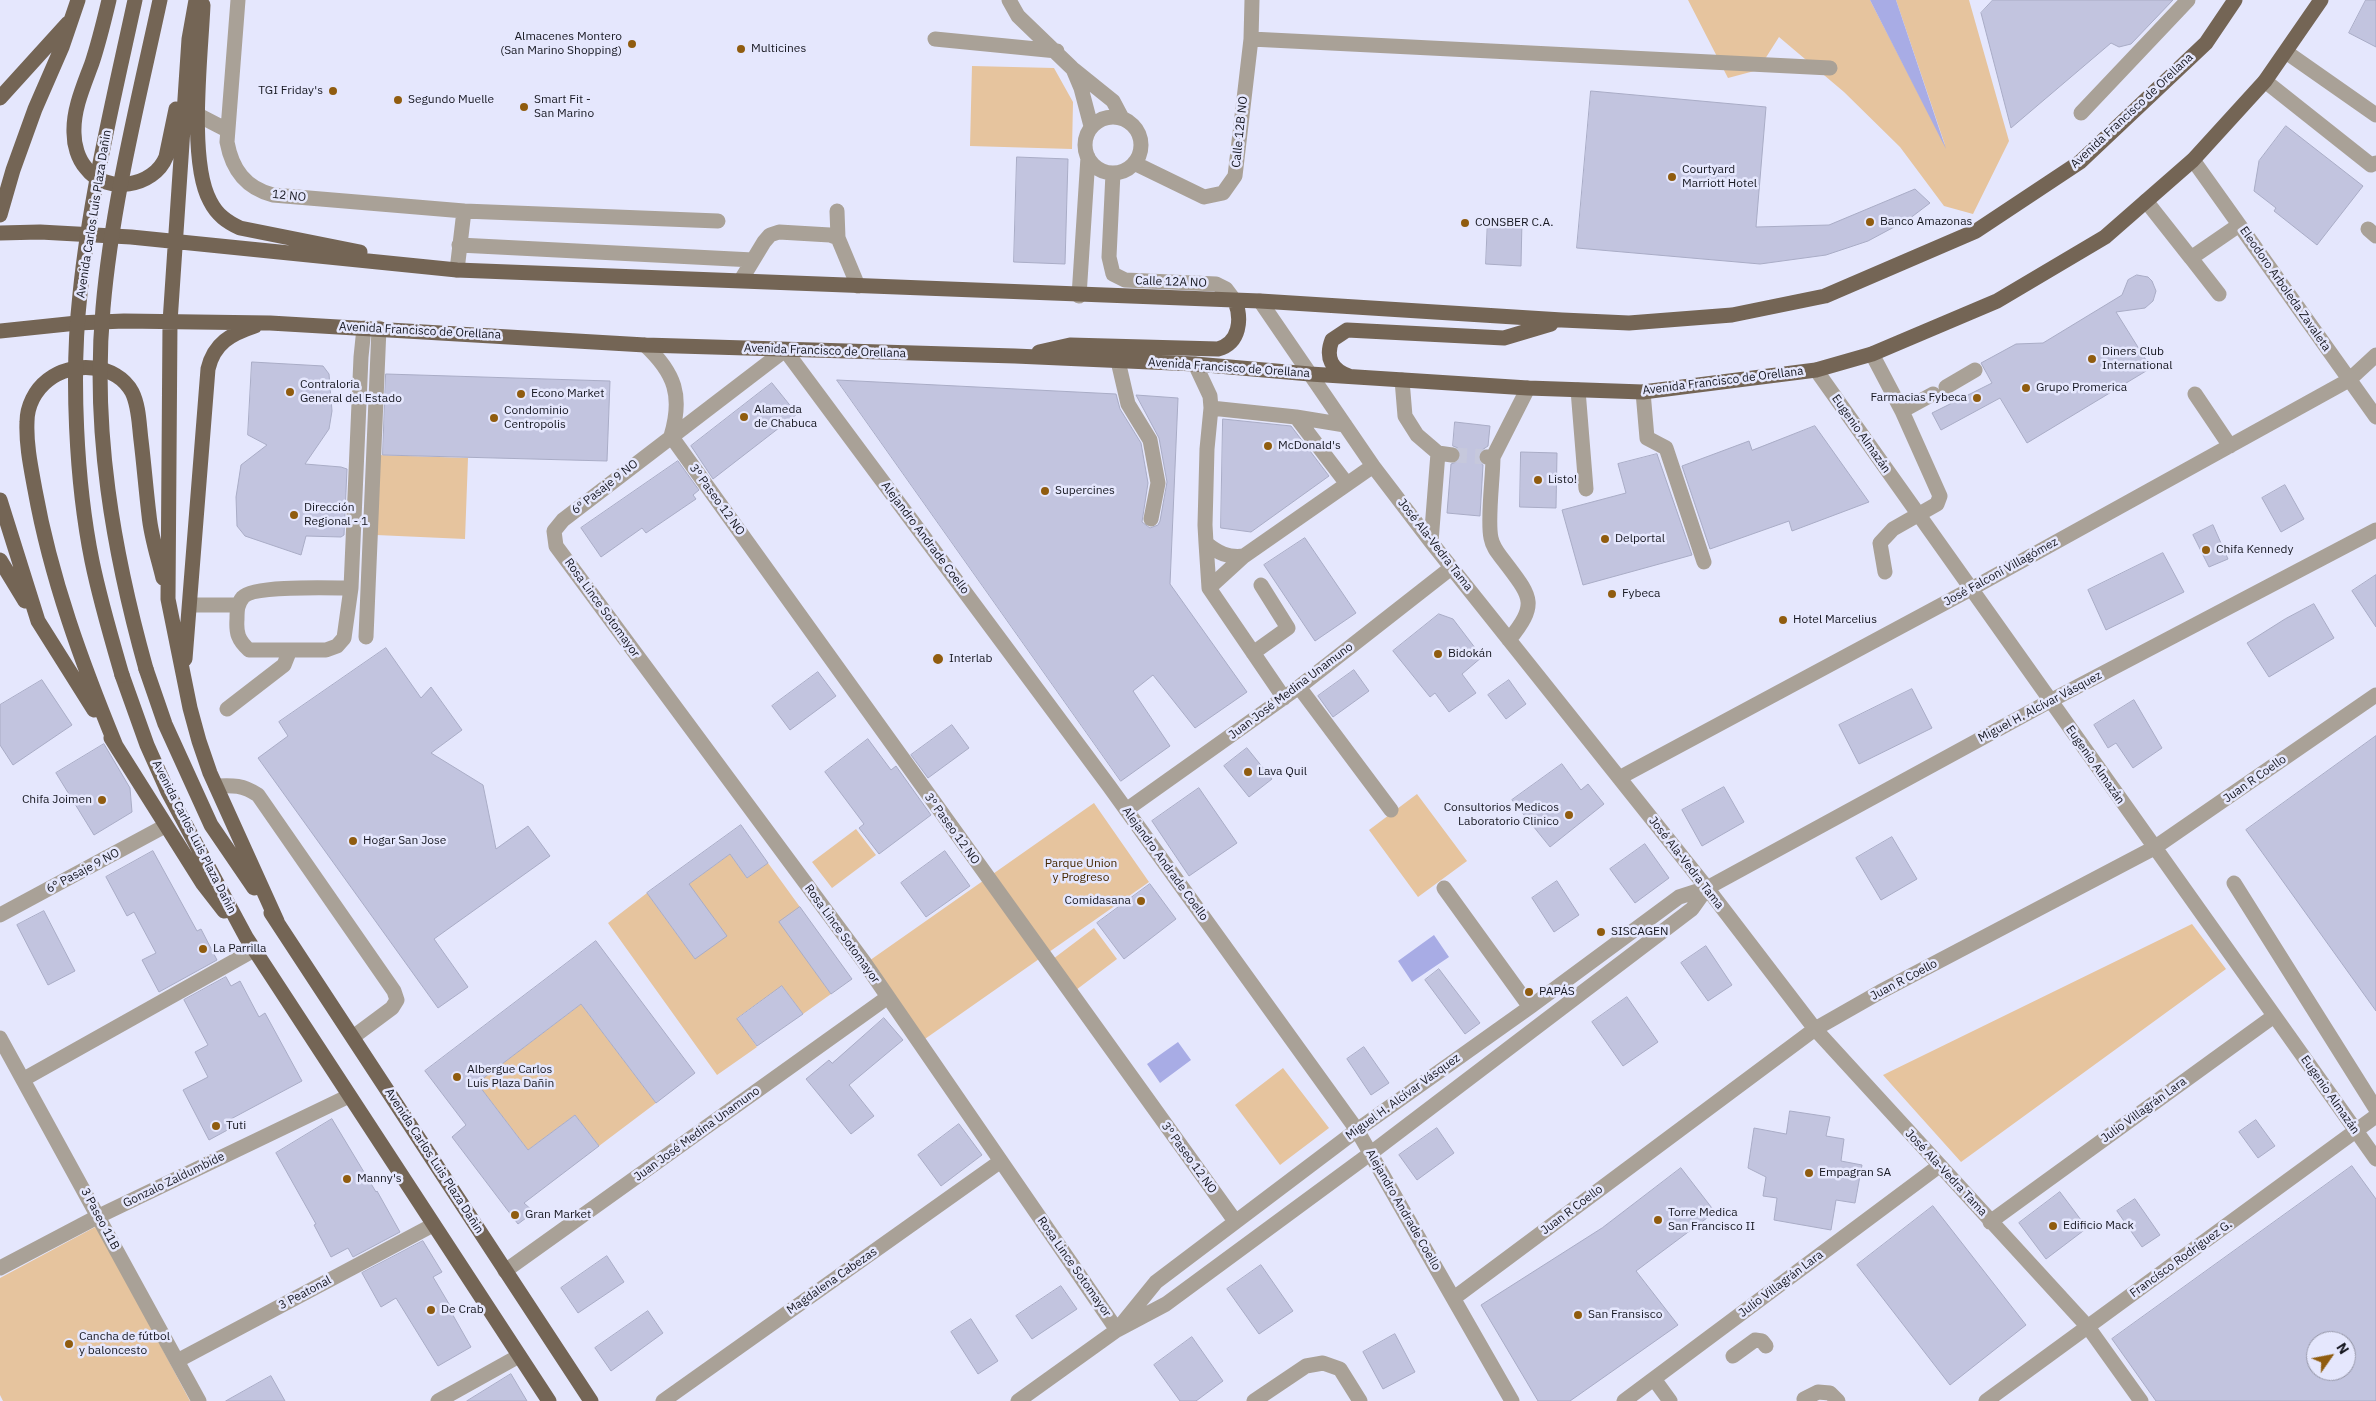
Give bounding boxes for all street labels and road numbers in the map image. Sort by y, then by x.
street label: Avenida Francisco de Orellana [2068,50,2196,172]
street label: Calle 12B NO [1229,96,1251,168]
street label: Avenida Carlos Luis Plaza Dañin [74,129,114,299]
street label: 12 NO [271,187,307,205]
street label: Eleodoro Arboleda Zavaleta [2236,224,2334,354]
street label: Calle 12A NO [1135,274,1207,290]
street label: Avenida Francisco de Orellana [339,320,501,342]
street label: Avenida Francisco de Orellana [744,341,906,361]
street label: Avenida Francisco de Orellana [1148,355,1310,381]
street label: Avenida Francisco de Orellana [1642,364,1804,398]
street label: Eugenio Almazán [1829,392,1893,476]
street label: 6º Pasaje 9 NO [569,457,641,517]
street label: 3º Paseo 12 NO [686,462,748,538]
street label: Alejandro Andrade Coello [878,479,972,597]
street label: José Ala-Vedra Tama [1394,496,1476,594]
street label: José Falconí Villagómez [1942,535,2060,609]
street label: Rosa Lince Sotomayor [561,556,643,660]
street label: Juan José Medina Unamuno [1226,640,1356,742]
street label: Miguel H. Alcívar Vásquez [1976,668,2104,746]
street label: Eugenio Almazán [2063,723,2127,807]
street label: Juan R Coello [2221,752,2289,806]
street label: Avenida Carlos Luis Plaza Dañin [149,758,239,916]
street label: 3º Paseo 12 NO [921,791,983,867]
street label: Alejandro Andrade Coello [1119,804,1211,924]
street label: José Ala-Vedra Tama [1645,814,1727,912]
street label: 6° Pasaje 9 NO [44,846,122,896]
street label: Rosa Lince Sotomayor [801,882,883,986]
street label: Juan R Coello [1868,956,1940,1004]
street label: Miguel H. Alcívar Vásquez [1343,1051,1463,1143]
street label: Eugenio Almazán [2298,1053,2362,1137]
street label: Julio Villagrán Lara [2099,1074,2189,1146]
street label: Juan José Medina Unamuno [631,1084,763,1184]
street label: Avenida Carlos Luis Plaza Dañin [382,1086,486,1236]
street label: 3º Paseo 12 NO [1158,1120,1220,1196]
street label: José Ala-Vedra Tama [1902,1127,1990,1219]
street label: Alejandro Andrade Coello [1362,1147,1444,1273]
street label: Gonzalo Zaldumbide [121,1149,227,1211]
street label: Juan R Coello [1538,1182,1606,1238]
street label: 3 Paseo 11B [78,1186,122,1252]
street label: Rosa Lince Sotomayor [1034,1214,1114,1320]
street label: Francísco Rodríguez G. [2127,1217,2235,1301]
street label: Magdalena Cabezas [784,1244,880,1318]
street label: Julio Villagrán Lara [1736,1248,1826,1320]
street label: 3 Peatonal [276,1273,334,1313]

